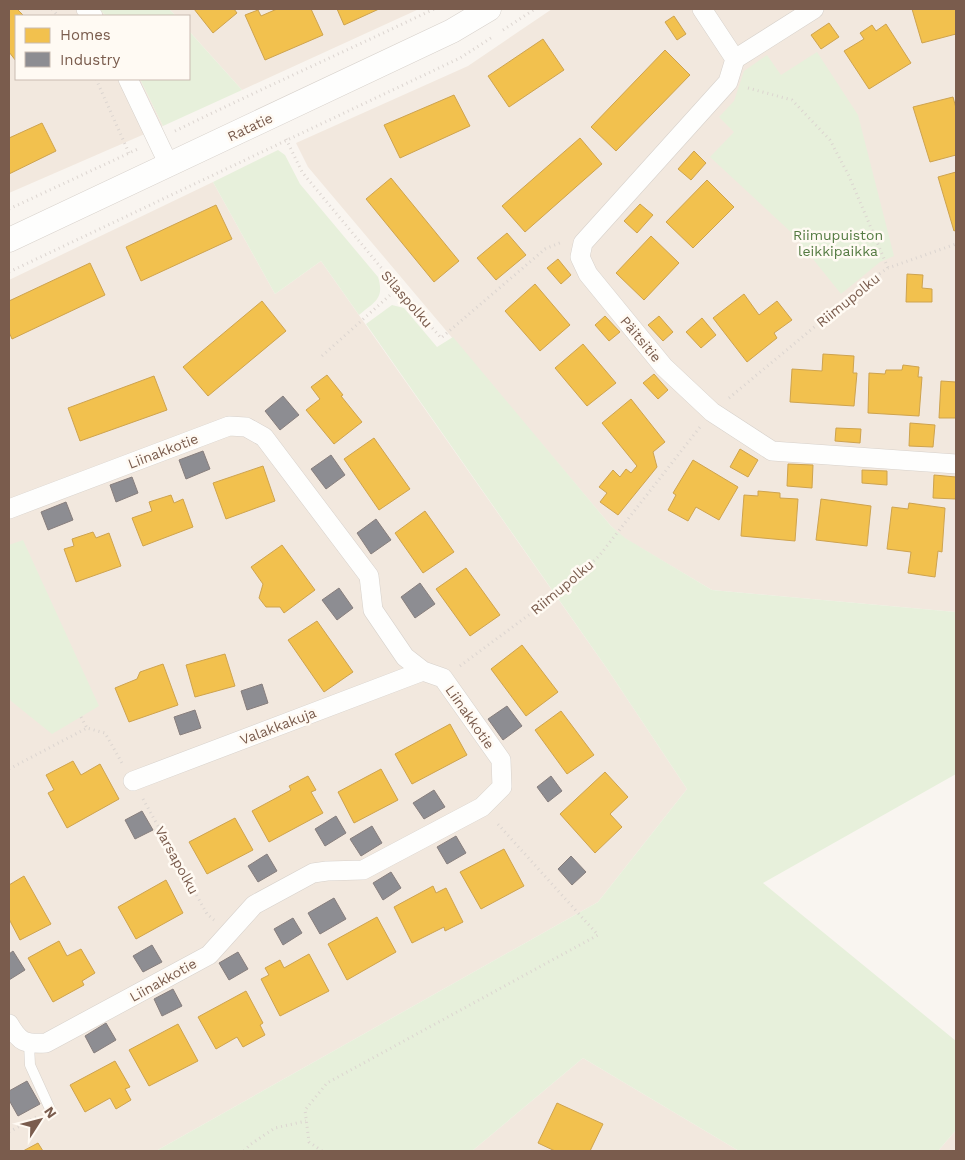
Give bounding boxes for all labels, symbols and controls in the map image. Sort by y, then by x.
legend [15,15,190,80]
text: Homes [60,26,111,44]
text: Industry [60,51,121,69]
street label: Ratatie [225,110,275,144]
park label: Riimupuiston leikkipaikka [793,227,883,259]
street label: Silaspolku [378,267,436,331]
street label: Riimupolku [813,270,883,330]
street label: Päitsitie [617,313,665,365]
street label: Liinakkotie [126,430,200,472]
street label: Riimupolku [527,556,597,618]
street label: Liinakkotie [442,682,498,752]
street label: Valakkakuja [238,704,318,748]
street label: Varsapolku [152,823,202,897]
street label: Liinakkotie [127,955,199,1005]
north arrow [15,1095,65,1145]
text: N [41,1103,60,1121]

